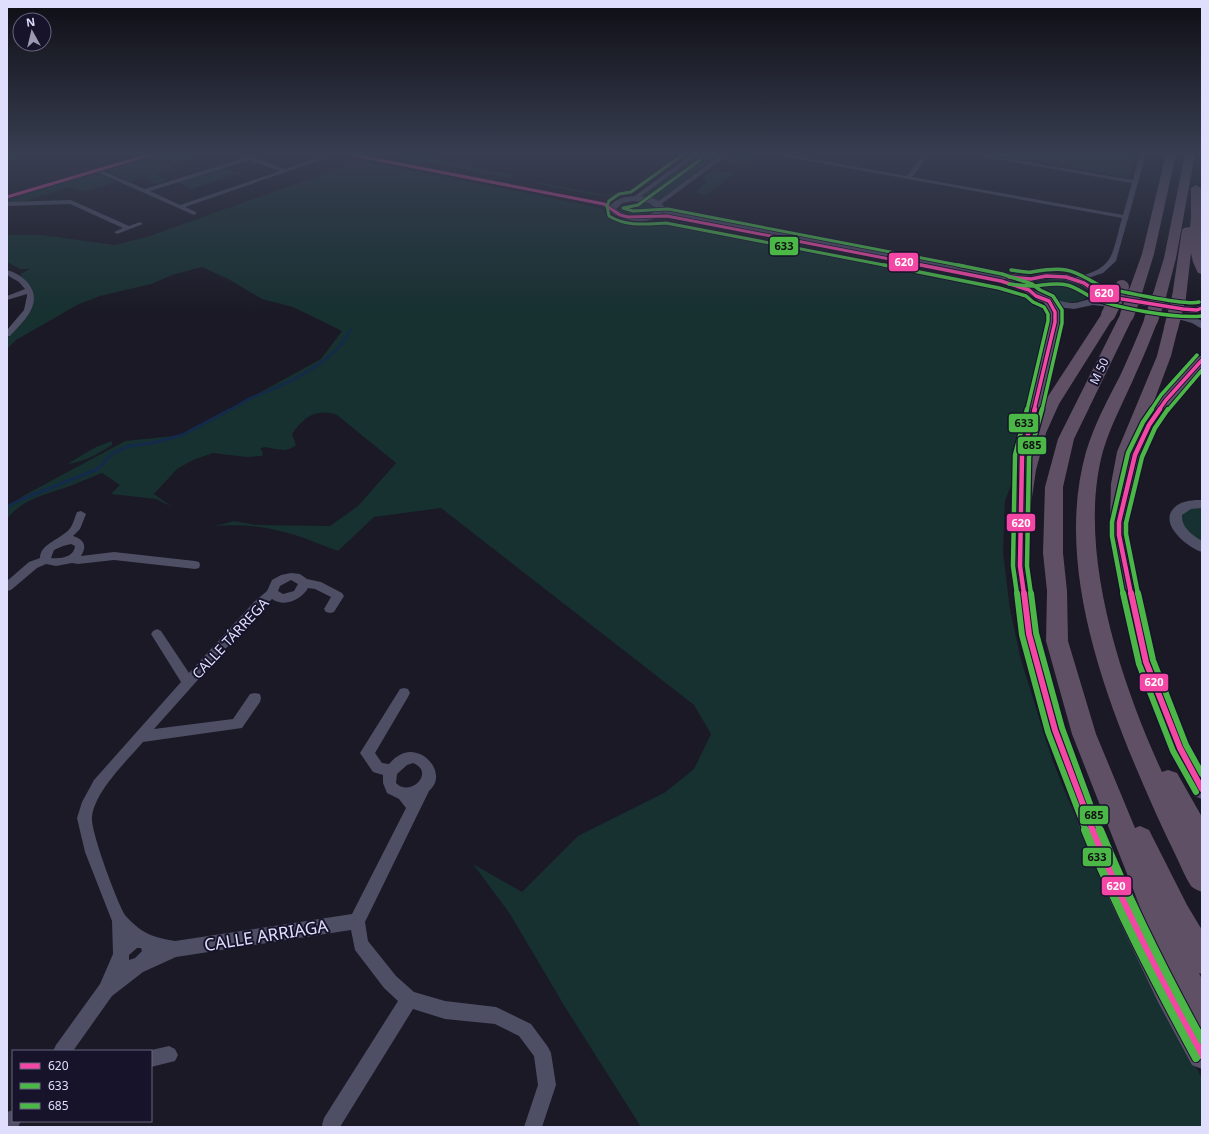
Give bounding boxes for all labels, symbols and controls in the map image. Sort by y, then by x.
north arrow [12,12,52,52]
text: N [25,14,36,30]
line badge: 633 [769,236,799,256]
text: 633 [775,238,793,253]
line badge: 620 [888,252,919,272]
text: 620 [895,254,913,269]
line badge: 620 [1089,284,1120,303]
text: 620 [1095,285,1113,300]
street label: M 50 [1085,355,1113,387]
line badge: 633 [1008,413,1039,433]
text: 633 [1015,415,1033,430]
line badge: 685 [1017,436,1047,455]
text: 685 [1023,437,1041,452]
line badge: 620 [1006,513,1036,532]
text: 620 [1012,515,1030,530]
street label: CALLE TÁRREGA [188,593,272,683]
line badge: 620 [1139,673,1169,692]
text: 620 [1145,674,1163,689]
line badge: 685 [1079,805,1109,825]
text: 685 [1085,807,1103,822]
line badge: 633 [1082,847,1112,867]
text: 633 [1088,849,1106,864]
line badge: 620 [1101,876,1132,896]
text: 620 [1107,878,1125,893]
street label: CALLE ARRIAGA [203,914,330,956]
legend [12,1050,152,1122]
text: 620 [48,1057,69,1074]
text: 633 [48,1077,69,1094]
text: 685 [48,1097,69,1114]

